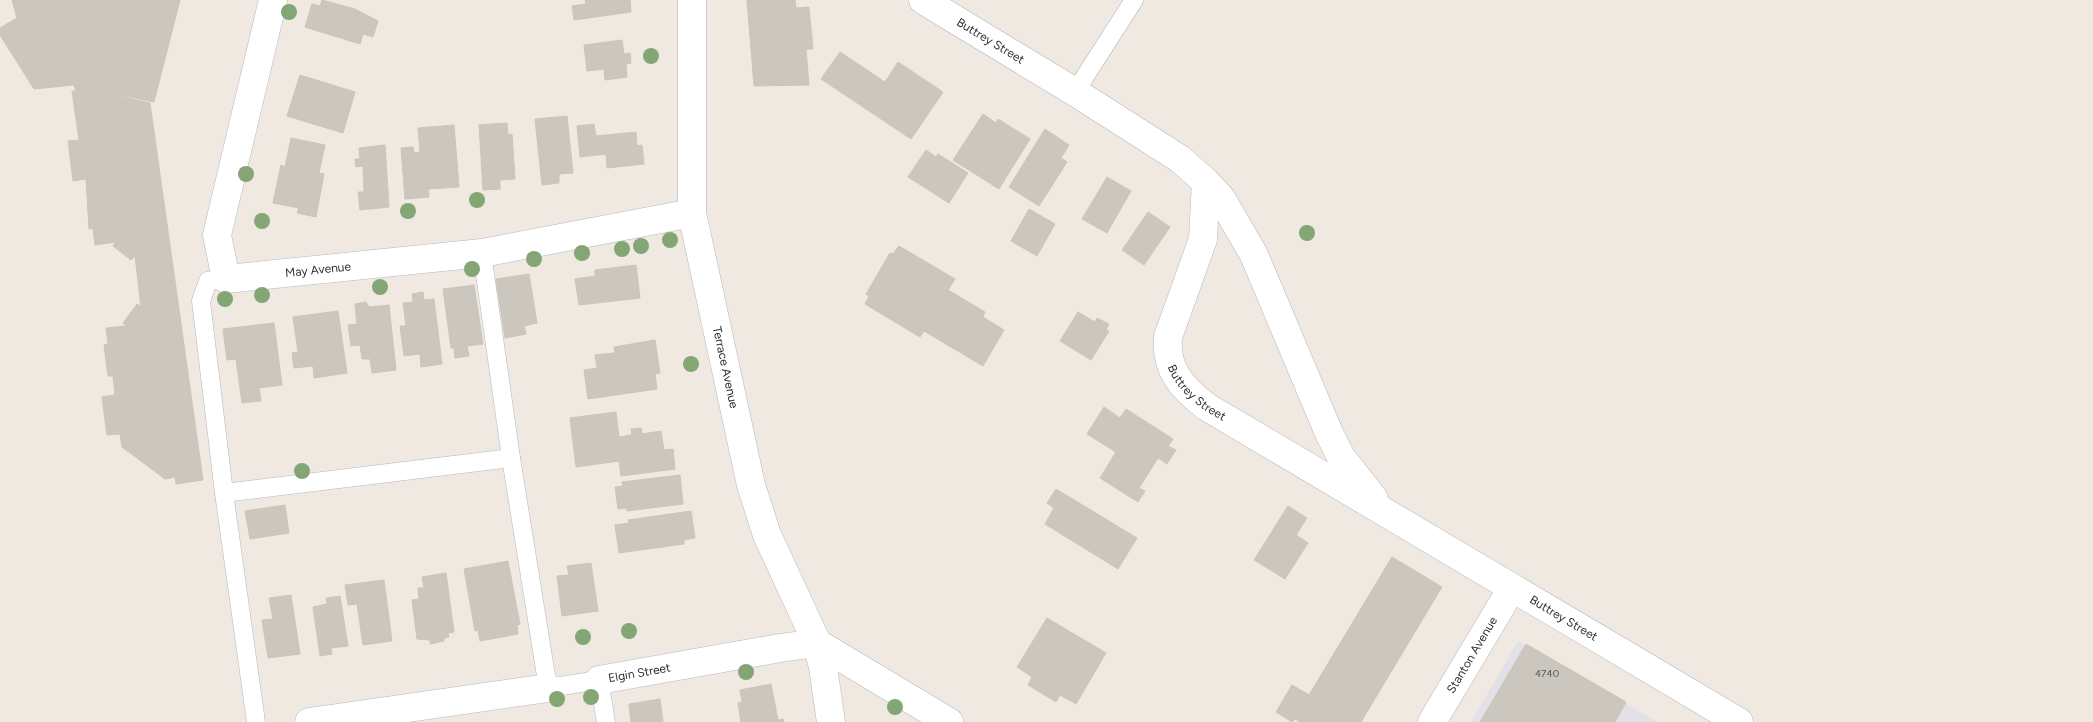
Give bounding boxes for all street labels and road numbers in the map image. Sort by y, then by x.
street label: Buttrey Street [954,15,1027,67]
street label: May Avenue [284,259,352,280]
street label: Terrace Avenue [710,325,741,410]
street label: Buttrey Street [1165,362,1229,424]
street label: Buttrey Street [1527,593,1601,644]
street label: Stanton Avenue [1444,614,1500,696]
street label: Elgin Street [607,660,672,685]

